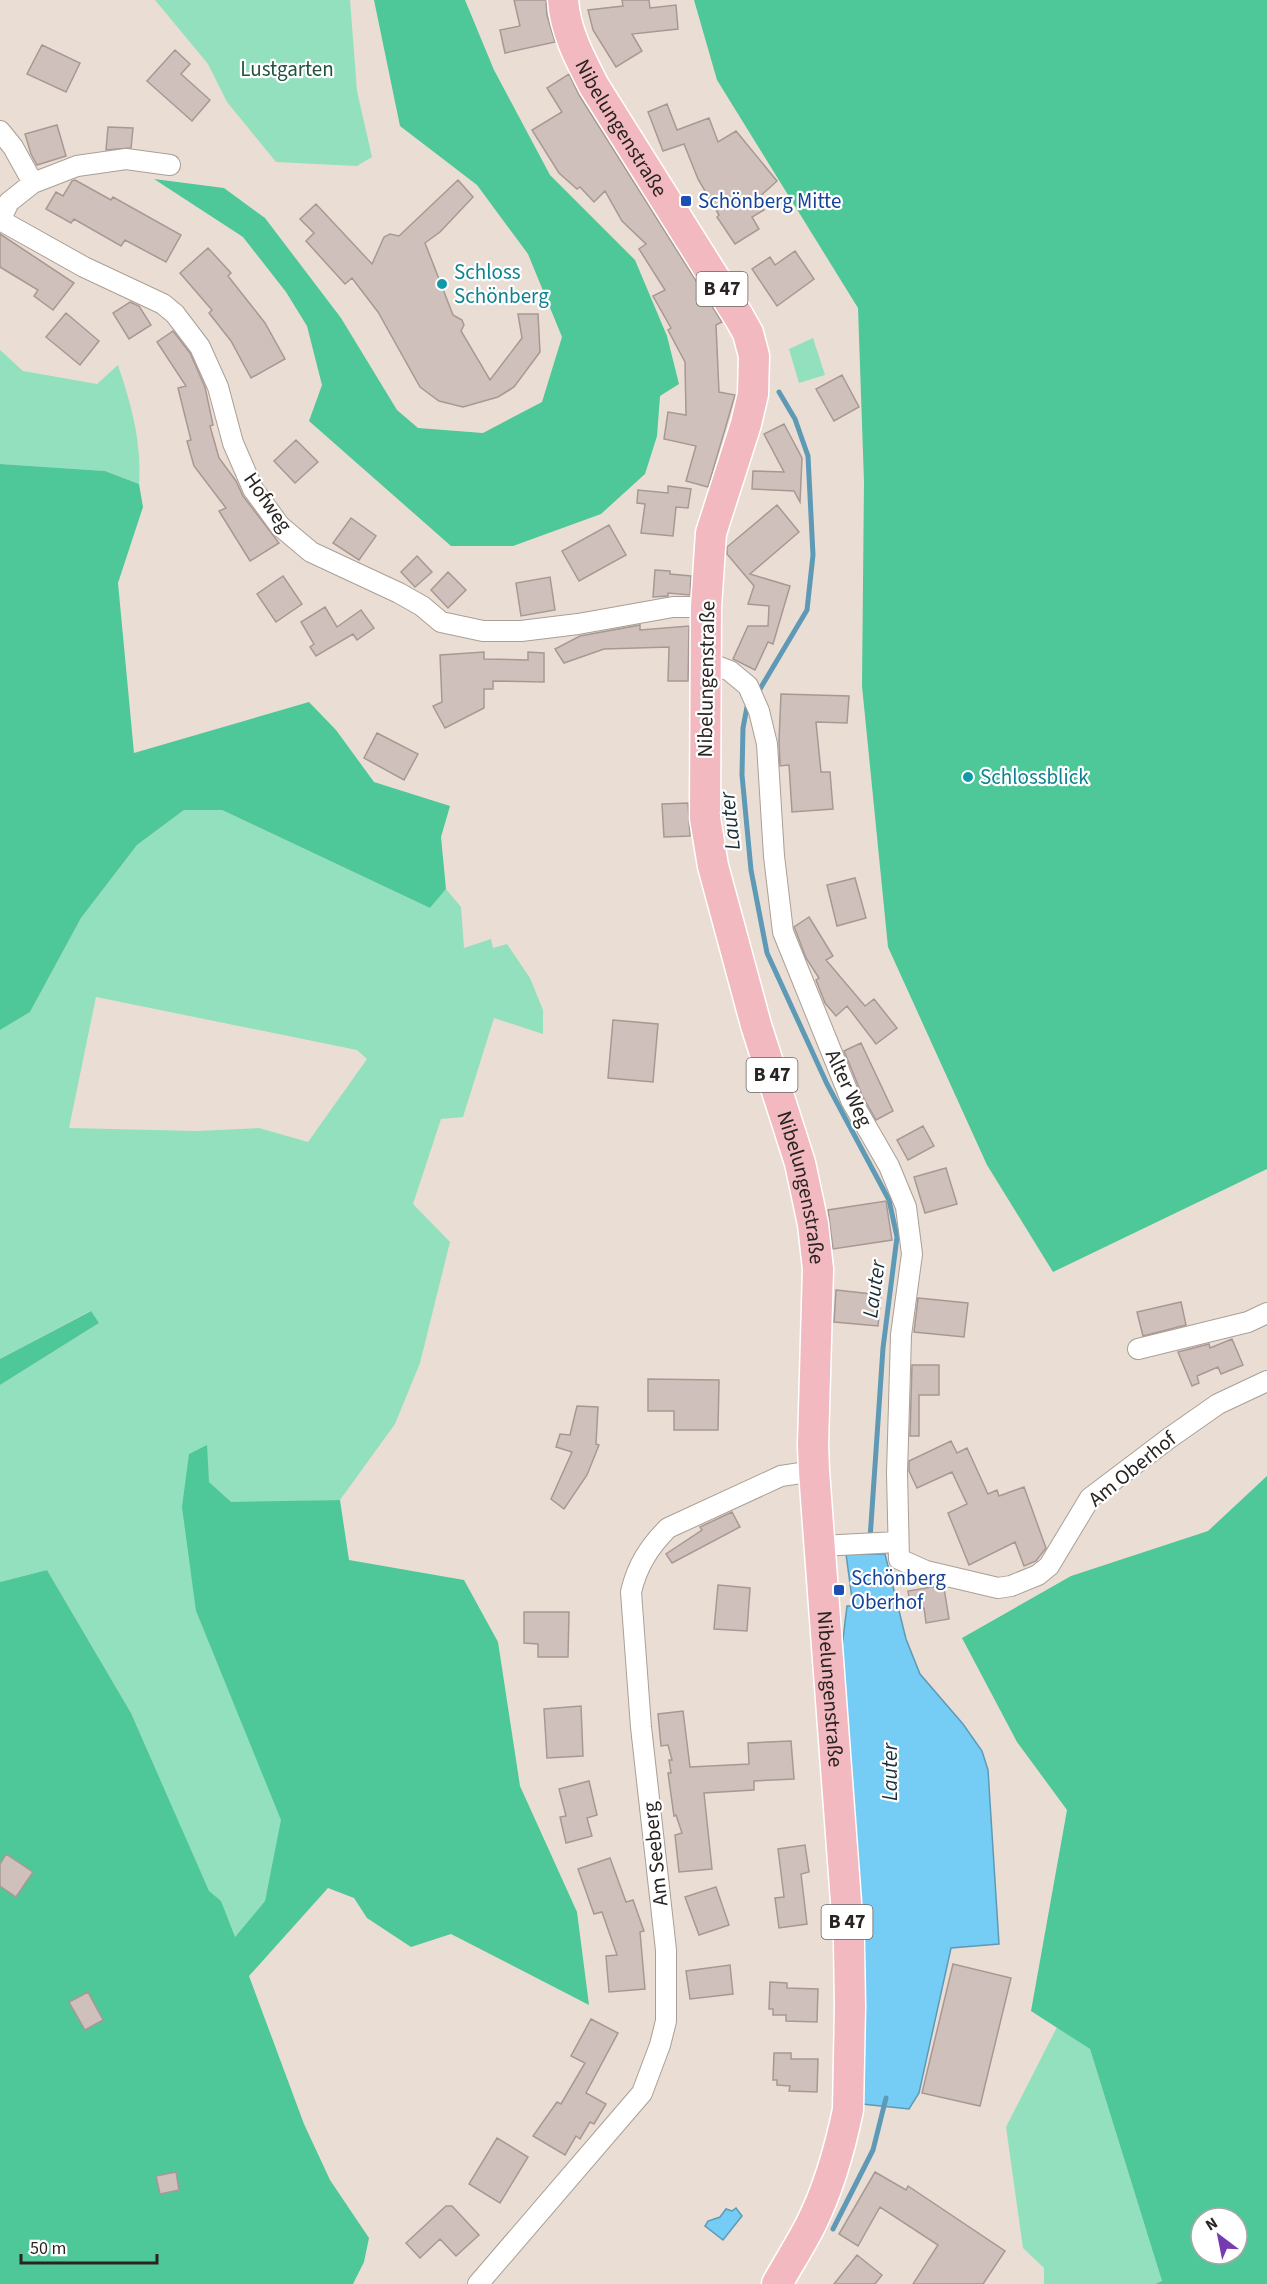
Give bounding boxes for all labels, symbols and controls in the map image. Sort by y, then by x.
park label: Lustgarten [240,54,334,84]
street label: Nibelungenstraße [568,54,675,203]
place label: Schönberg Mitte [698,186,841,216]
marker: Schönberg Mitte [679,194,693,208]
place label: Schloss Schönberg [454,257,549,311]
road number: B 47 [696,272,748,306]
marker: Schloss Schönberg [435,277,449,291]
street label: Hofweg [237,466,300,538]
street label: Nibelungenstraße [690,600,722,758]
place label: Schlossblick [980,762,1089,792]
marker: Schlossblick [961,770,975,784]
water label: Lauter [711,789,749,852]
street label: Alter Weg [818,1044,880,1132]
road number: B 47 [746,1058,798,1092]
street label: Nibelungenstraße [769,1107,832,1266]
water label: Lauter [854,1257,894,1320]
street label: Am Oberhof [1082,1424,1183,1514]
place label: Schönberg Oberhof [851,1563,946,1617]
marker: Schönberg Oberhof [832,1583,846,1597]
street label: Nibelungenstraße [809,1610,851,1768]
water label: Lauter [874,1741,906,1801]
street label: Am Seeberg [635,1800,675,1908]
road number: B 47 [822,1905,872,1939]
north arrow [1189,2206,1249,2266]
text: N [1201,2212,1222,2236]
scale bar [21,2227,158,2265]
text: 50 m [30,2236,66,2261]

